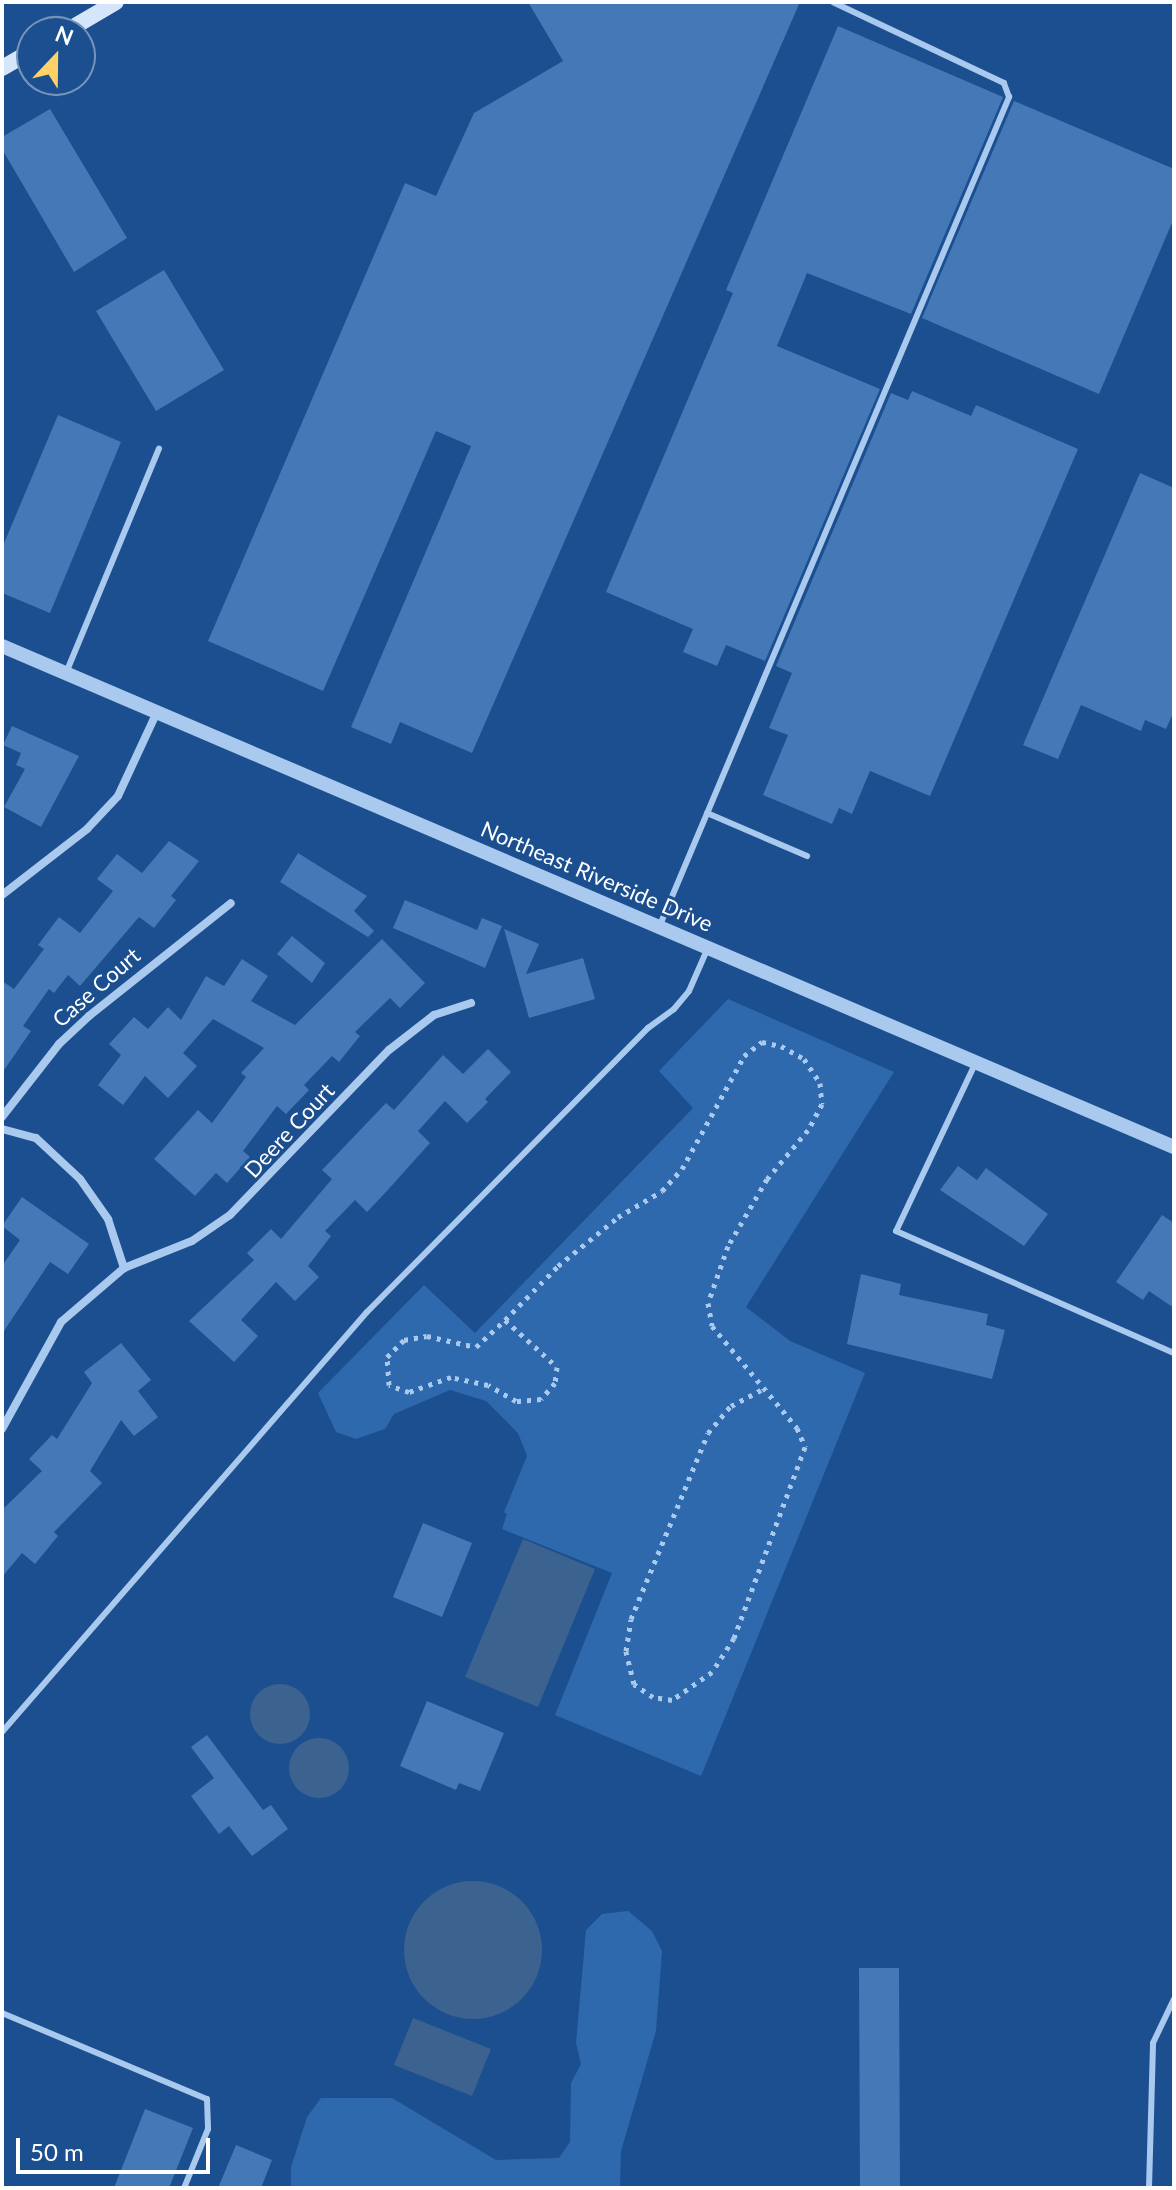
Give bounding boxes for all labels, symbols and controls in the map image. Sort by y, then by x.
north arrow [16,16,96,96]
text: N [52,19,77,51]
street label: Northeast Riverside Drive [477,815,717,937]
street label: Case Court [47,942,145,1032]
street label: Deere Court [239,1077,339,1183]
scale bar [20,2122,214,2172]
text: 50 m [30,2137,84,2166]

